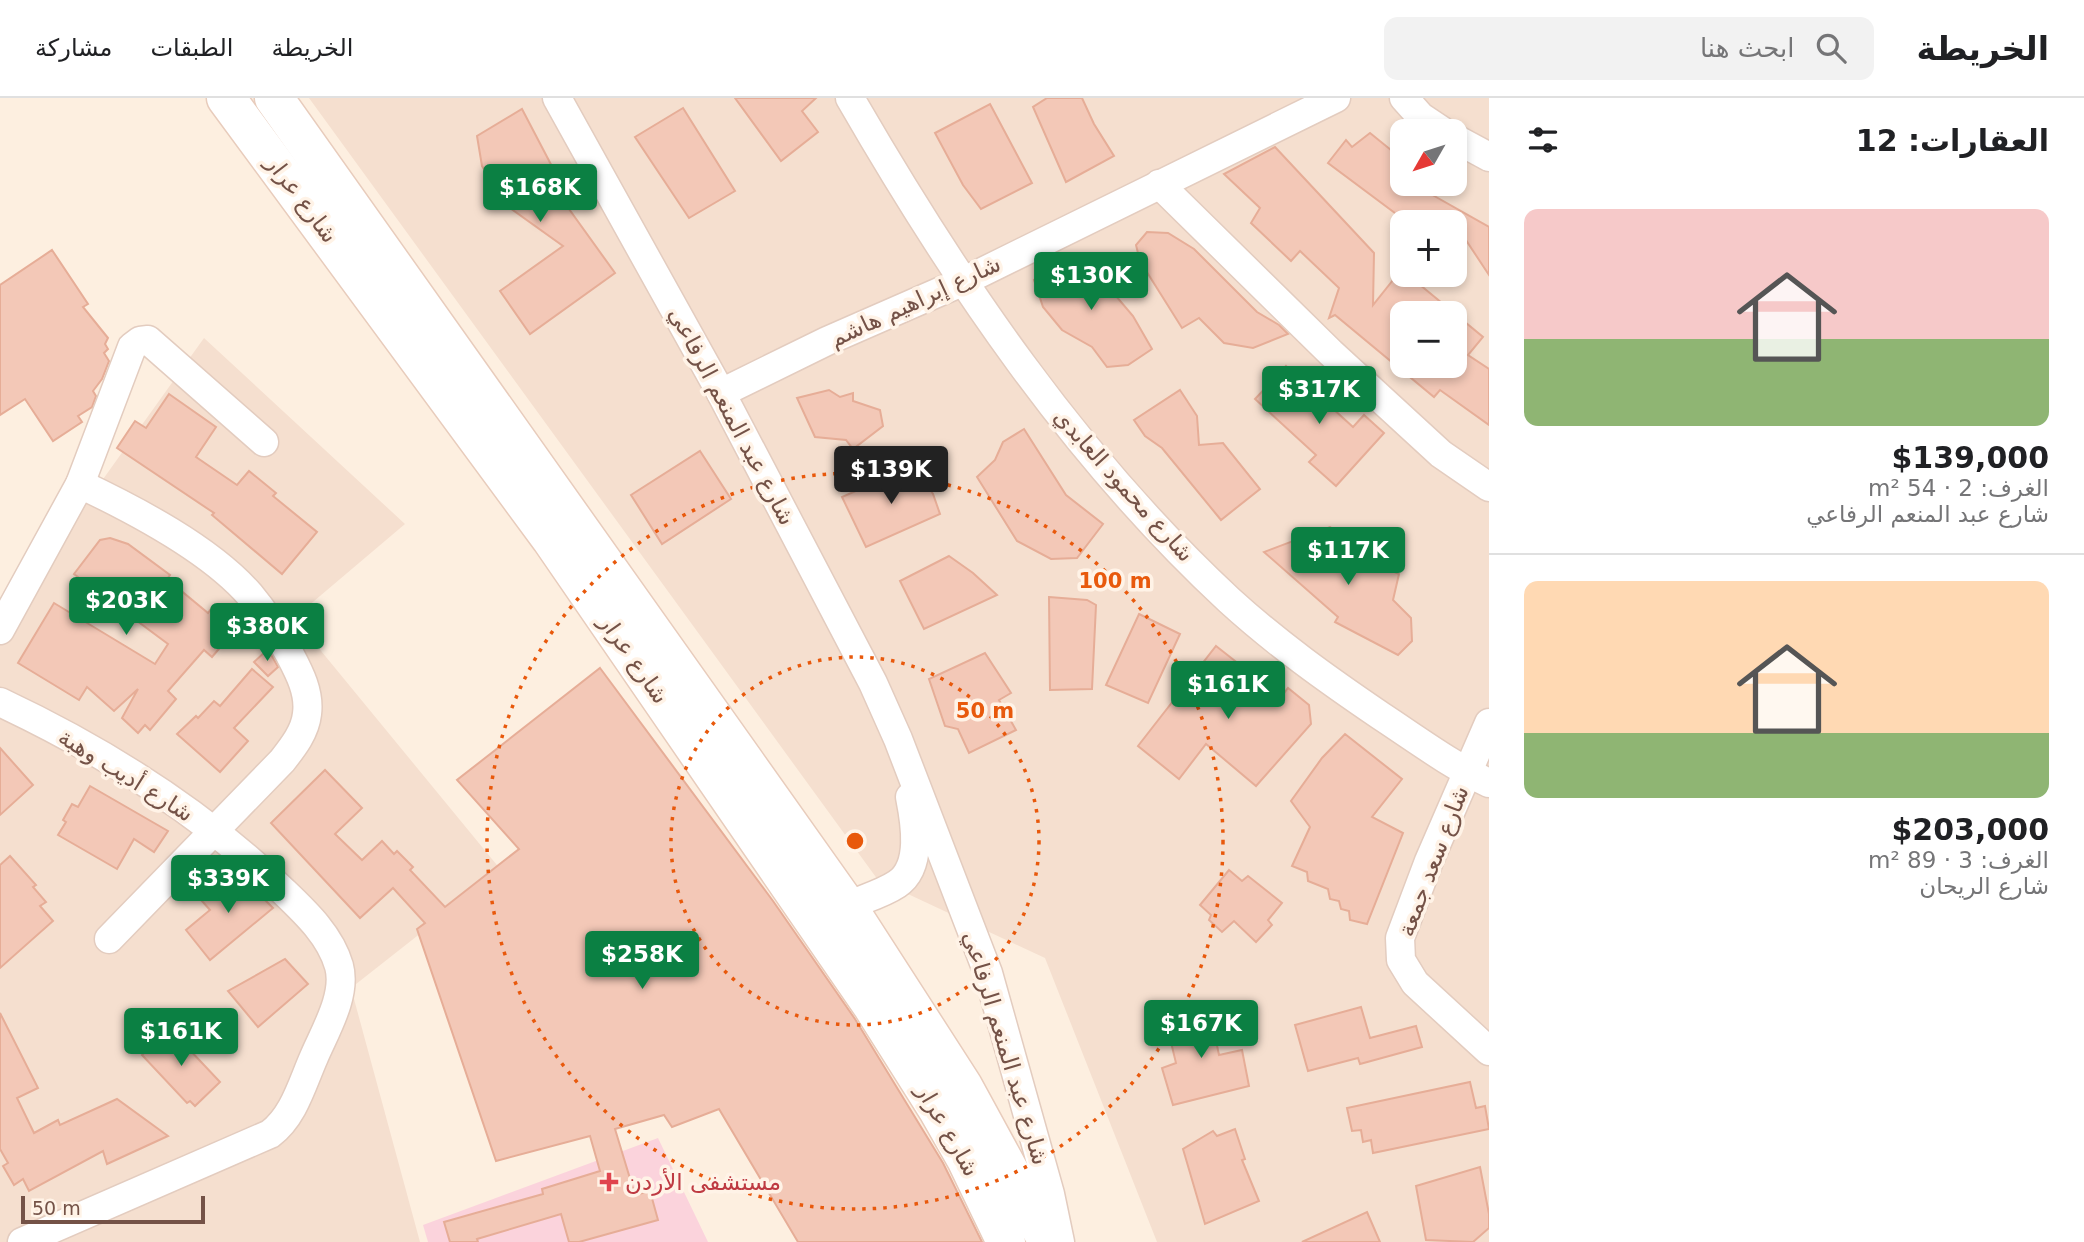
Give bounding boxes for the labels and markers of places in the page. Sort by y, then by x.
pin: $168K [491,164,589,224]
pin: $130K [1042,252,1140,312]
pin: $317K [1270,366,1368,426]
pin: $139K [842,446,940,506]
pin: $117K [1299,528,1397,587]
pin: $203K [77,578,175,637]
pin: $380K [218,603,316,663]
pin: $161K [1179,662,1277,721]
centre of rings [843,829,867,853]
pin: $339K [179,856,277,915]
pin: $258K [593,932,691,991]
pin: $167K [1152,1000,1250,1060]
pin: $161K [132,1009,230,1068]
place label: مستشفى الأردن [625,1168,781,1196]
marker: مستشفى الأردن [599,1172,619,1192]

